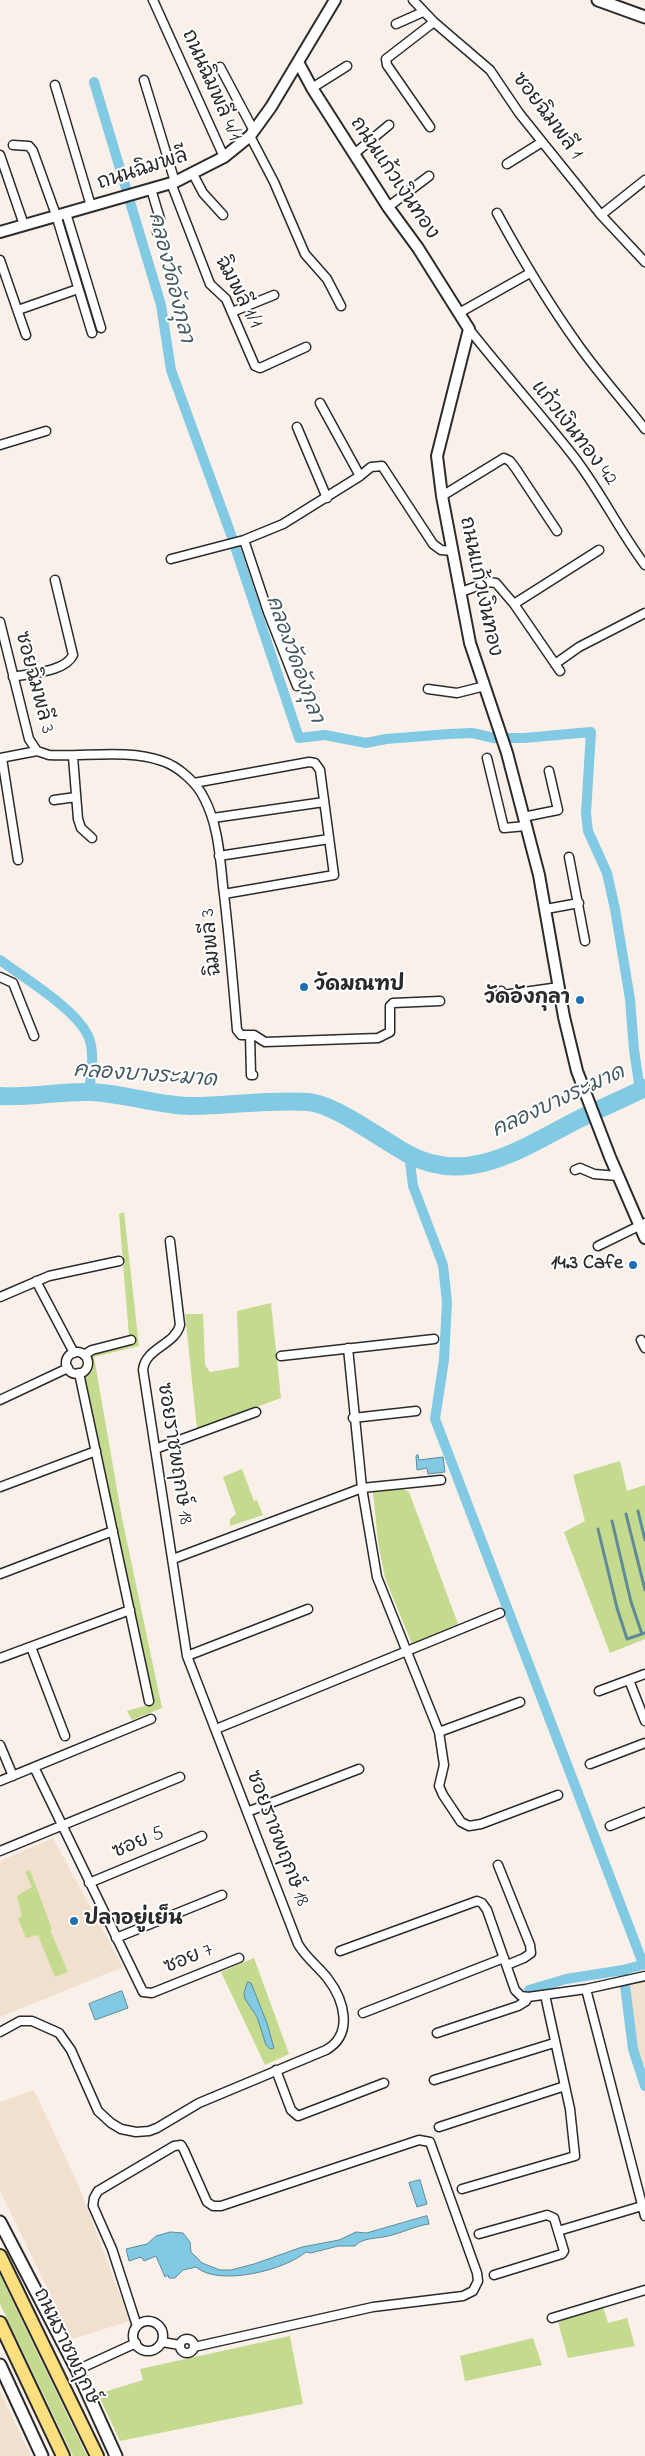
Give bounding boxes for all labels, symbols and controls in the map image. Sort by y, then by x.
street label: ถนนฉิมพลี 4/1 [175,27,245,145]
street label: ซอยฉิมพลี 1 [505,69,587,165]
street label: ถนนแก้วเงินทอง [343,113,443,245]
street label: ถนนฉิมพลี [95,145,191,197]
water label: คลองวัดอังกุลา [141,210,197,346]
street label: ฉิมพลี 1/1 [208,253,266,333]
street label: แก้วเงินทอง 42 [525,377,621,491]
street label: ถนนแก้วเงินทอง [452,515,506,659]
water label: คลองวัดอังกุลา [258,593,328,727]
street label: ซอยฉิมพลี 3 [8,629,58,737]
street label: ฉิมพลี 3 [198,907,228,977]
place label: วัดมณฑป [314,975,404,999]
marker: วัดมณฑป [298,981,310,993]
place label: วัดอังกุลา [484,988,570,1012]
marker: วัดอังกุลา [574,994,586,1006]
water label: คลองบางระมาด [73,1059,217,1095]
water label: คลองบางระมาด [489,1061,629,1145]
place label: 14.3 Cafe [551,1253,623,1277]
marker: 14.3 Cafe [627,1259,639,1271]
street label: ซอยราชพฤกษ์ 18 [150,1381,196,1527]
street label: ซอยราชพฤกษ์ 18 [239,1768,313,1910]
street label: ซอย 5 [110,1822,168,1866]
place label: ปลาอยู่เย็น [84,1909,183,1933]
marker: ปลาอยู่เย็น [68,1915,80,1927]
street label: ซอย 7 [161,1939,217,1981]
street label: ถนนราชพฤกษ์ [26,2285,104,2409]

